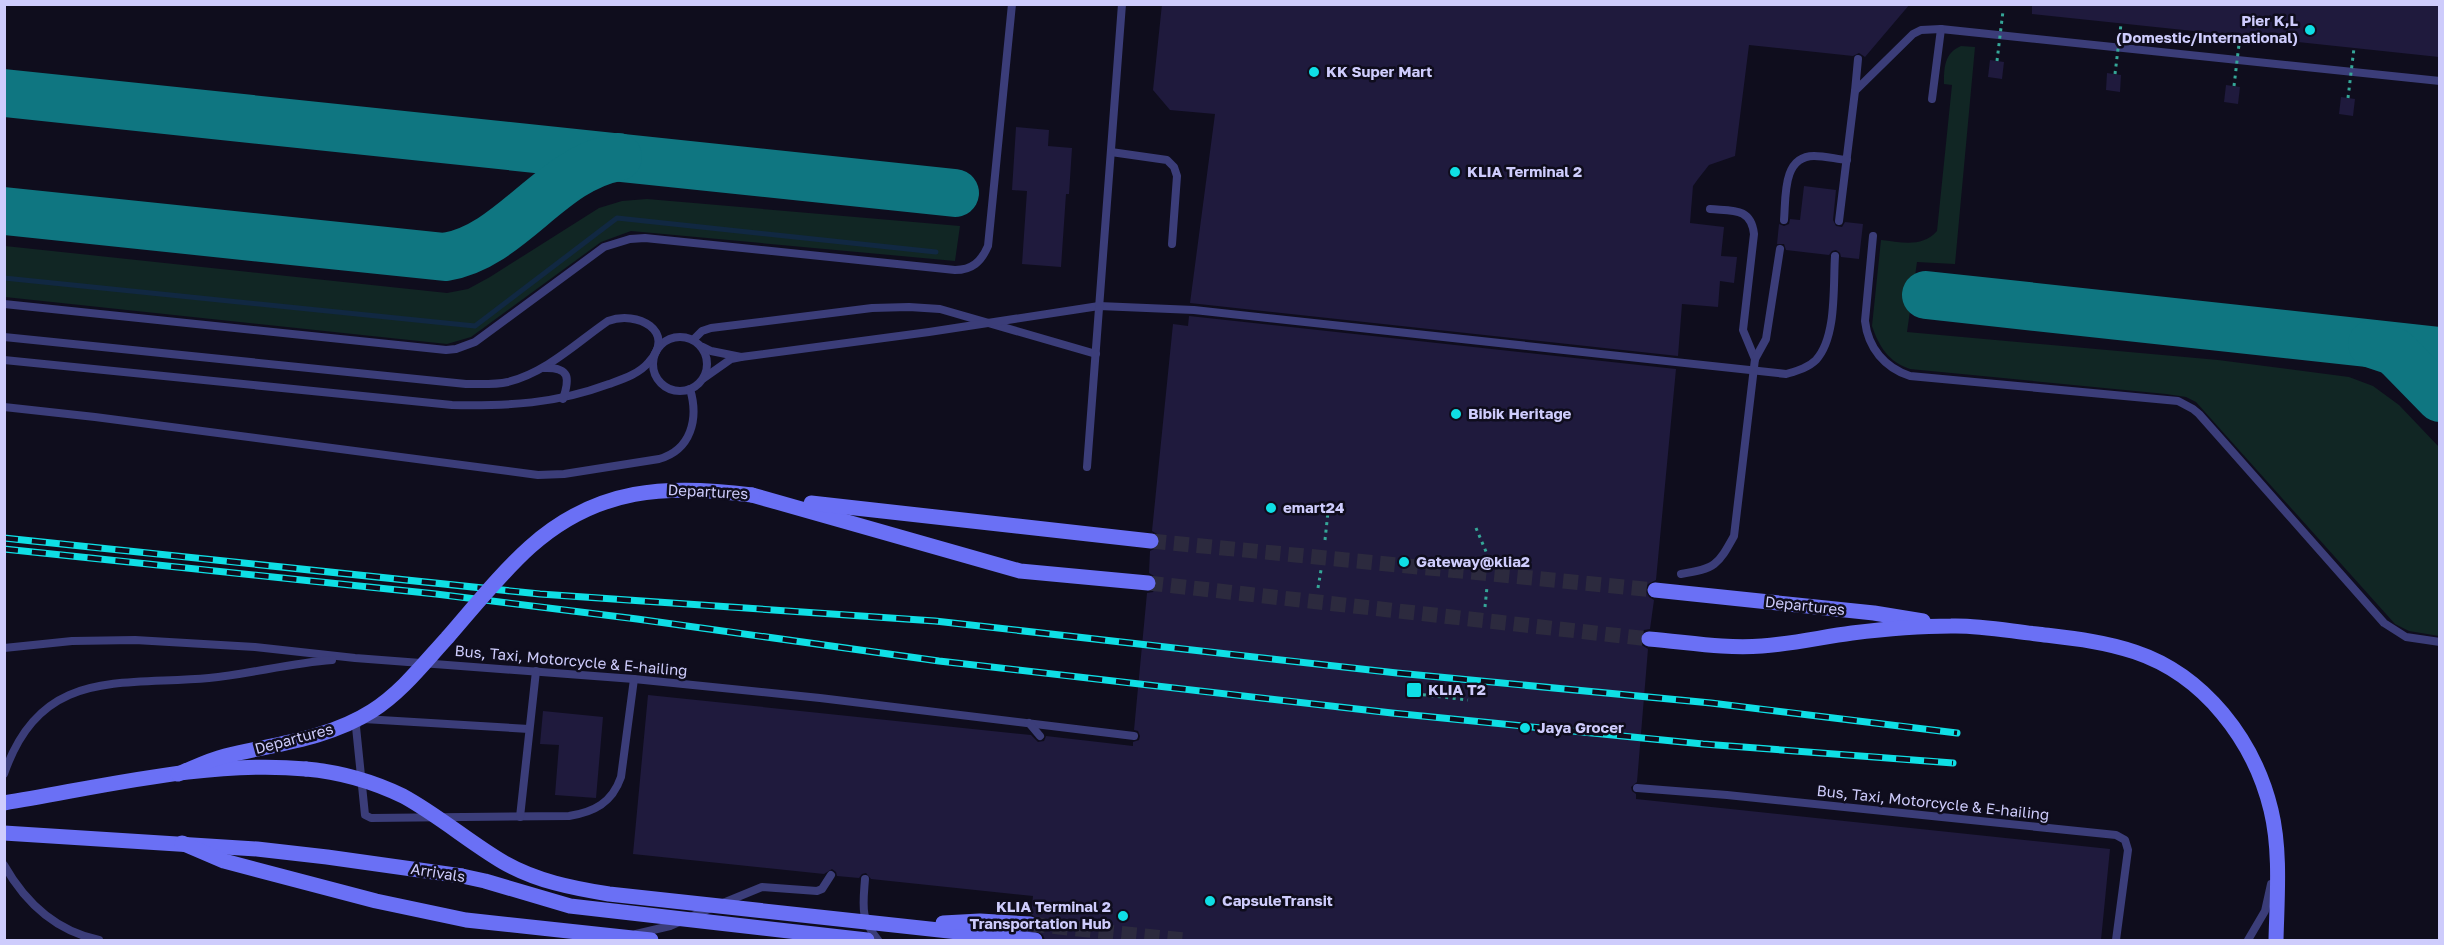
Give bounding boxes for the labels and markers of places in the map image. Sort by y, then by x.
place label: Pier K,L (Domestic/International) [2116,11,2298,46]
marker: Pier K,L (Domestic/International) [2303,23,2317,37]
place label: KK Super Mart [1326,62,1432,80]
marker: KK Super Mart [1307,65,1321,79]
place label: KLIA Terminal 2 [1467,162,1582,180]
marker: KLIA Terminal 2 [1448,165,1462,179]
place label: Bibik Heritage [1468,404,1572,422]
marker: Bibik Heritage [1449,407,1463,421]
place label: emart24 [1283,498,1344,516]
marker: emart24 [1264,501,1278,515]
place label: Gateway@klia2 [1416,552,1530,570]
marker: Gateway@klia2 [1397,555,1411,569]
place label: KLIA T2 [1428,680,1486,698]
marker: KLIA T2 [1405,681,1423,699]
place label: Jaya Grocer [1537,718,1624,736]
marker: Jaya Grocer [1518,721,1532,735]
place label: CapsuleTransit [1222,891,1333,909]
marker: CapsuleTransit [1203,894,1217,908]
place label: KLIA Terminal 2 Transportation Hub [969,897,1111,932]
marker: KLIA Terminal 2 Transportation Hub [1116,909,1130,923]

